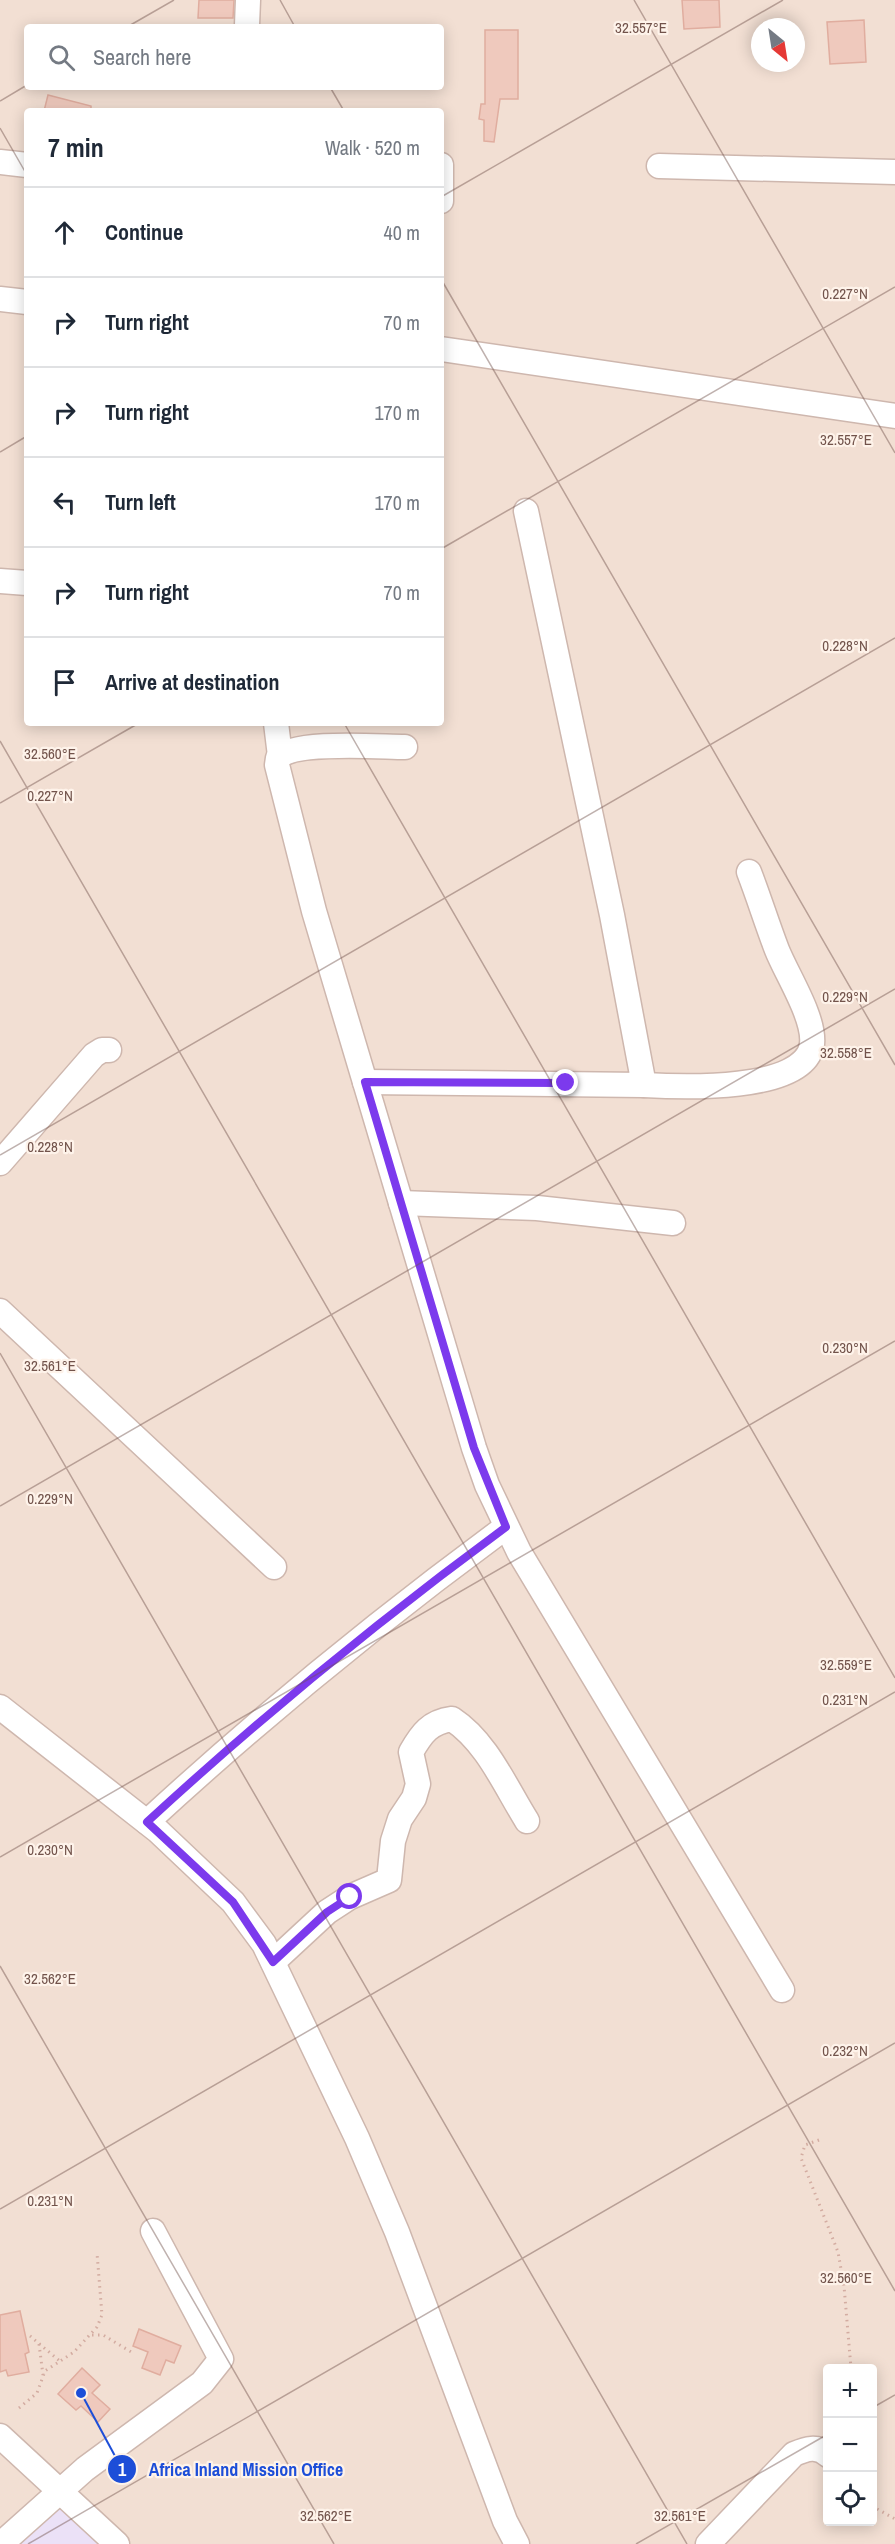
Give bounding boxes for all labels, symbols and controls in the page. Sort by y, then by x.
text: 32.557°E [615,17,667,38]
north arrow [751,18,805,72]
search box [24,24,444,90]
icon: search [45,41,78,74]
text: Search here [93,42,191,72]
text: 7 min [48,130,104,165]
text: Walk · 520 m [325,134,420,161]
icon: ahead [48,216,81,249]
text: Continue [105,217,183,247]
text: 40 m [384,219,420,246]
text: 0.227°N [822,283,868,304]
icon: right [48,306,81,339]
text: Turn right [105,307,189,337]
text: 70 m [384,309,420,336]
icon: right [48,396,81,429]
text: Turn right [105,397,189,427]
text: 170 m [374,399,420,426]
text: 32.557°E [820,429,872,450]
icon: left [48,486,81,519]
text: Turn left [105,487,176,517]
text: 170 m [374,489,420,516]
icon: right [48,576,81,609]
text: Turn right [105,577,189,607]
text: 70 m [384,579,420,606]
text: 0.228°N [822,635,868,656]
icon: arrive [48,666,81,699]
text: Arrive at destination [105,667,279,697]
text: 32.560°E [24,743,76,764]
text: 0.227°N [27,785,73,806]
text: 0.229°N [822,986,868,1007]
text: 32.558°E [820,1042,872,1063]
route end [552,1069,578,1095]
text: 0.228°N [27,1136,73,1157]
text: 0.230°N [822,1337,868,1358]
text: 32.561°E [24,1355,76,1376]
text: 0.229°N [27,1488,73,1509]
text: 32.559°E [820,1654,872,1675]
text: 0.231°N [822,1689,868,1710]
text: 0.230°N [27,1839,73,1860]
route start [336,1883,362,1909]
text: 32.562°E [24,1968,76,1989]
text: 0.232°N [822,2040,868,2061]
text: 0.231°N [27,2190,73,2211]
text: 32.560°E [820,2267,872,2288]
map controls [823,2364,877,2526]
button: + [823,2364,877,2418]
button: − [823,2418,877,2472]
callout: Africa Inland Mission Office [107,2451,355,2487]
text: 1 [118,2457,127,2482]
text: Africa Inland Mission Office [149,2457,343,2482]
button: locate [823,2472,877,2526]
text: 32.562°E [300,2505,352,2526]
text: 32.561°E [654,2505,706,2526]

